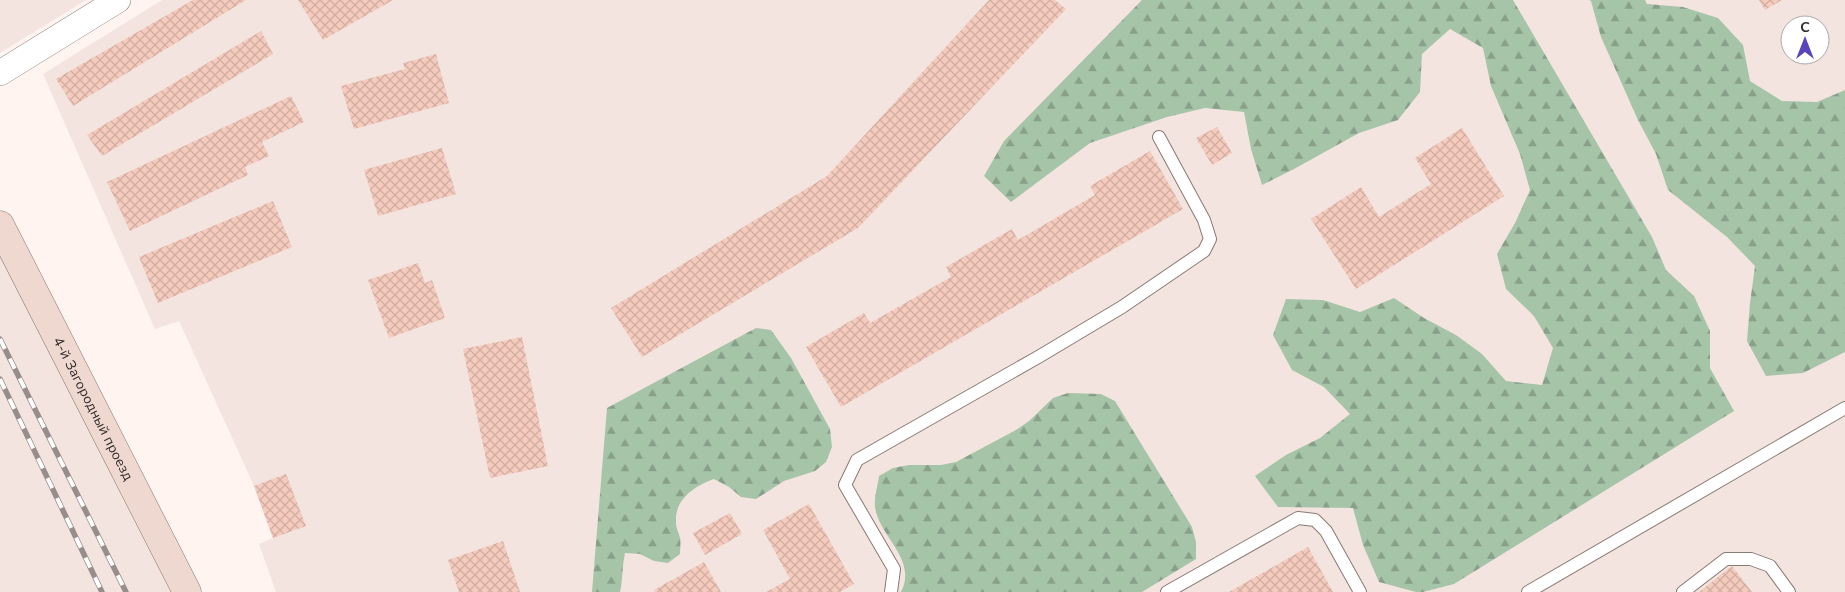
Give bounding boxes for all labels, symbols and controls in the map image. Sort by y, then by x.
north arrow [1780,15,1830,65]
text: С [1800,18,1810,37]
street label: 4-й Загородный проезд [49,334,138,484]

